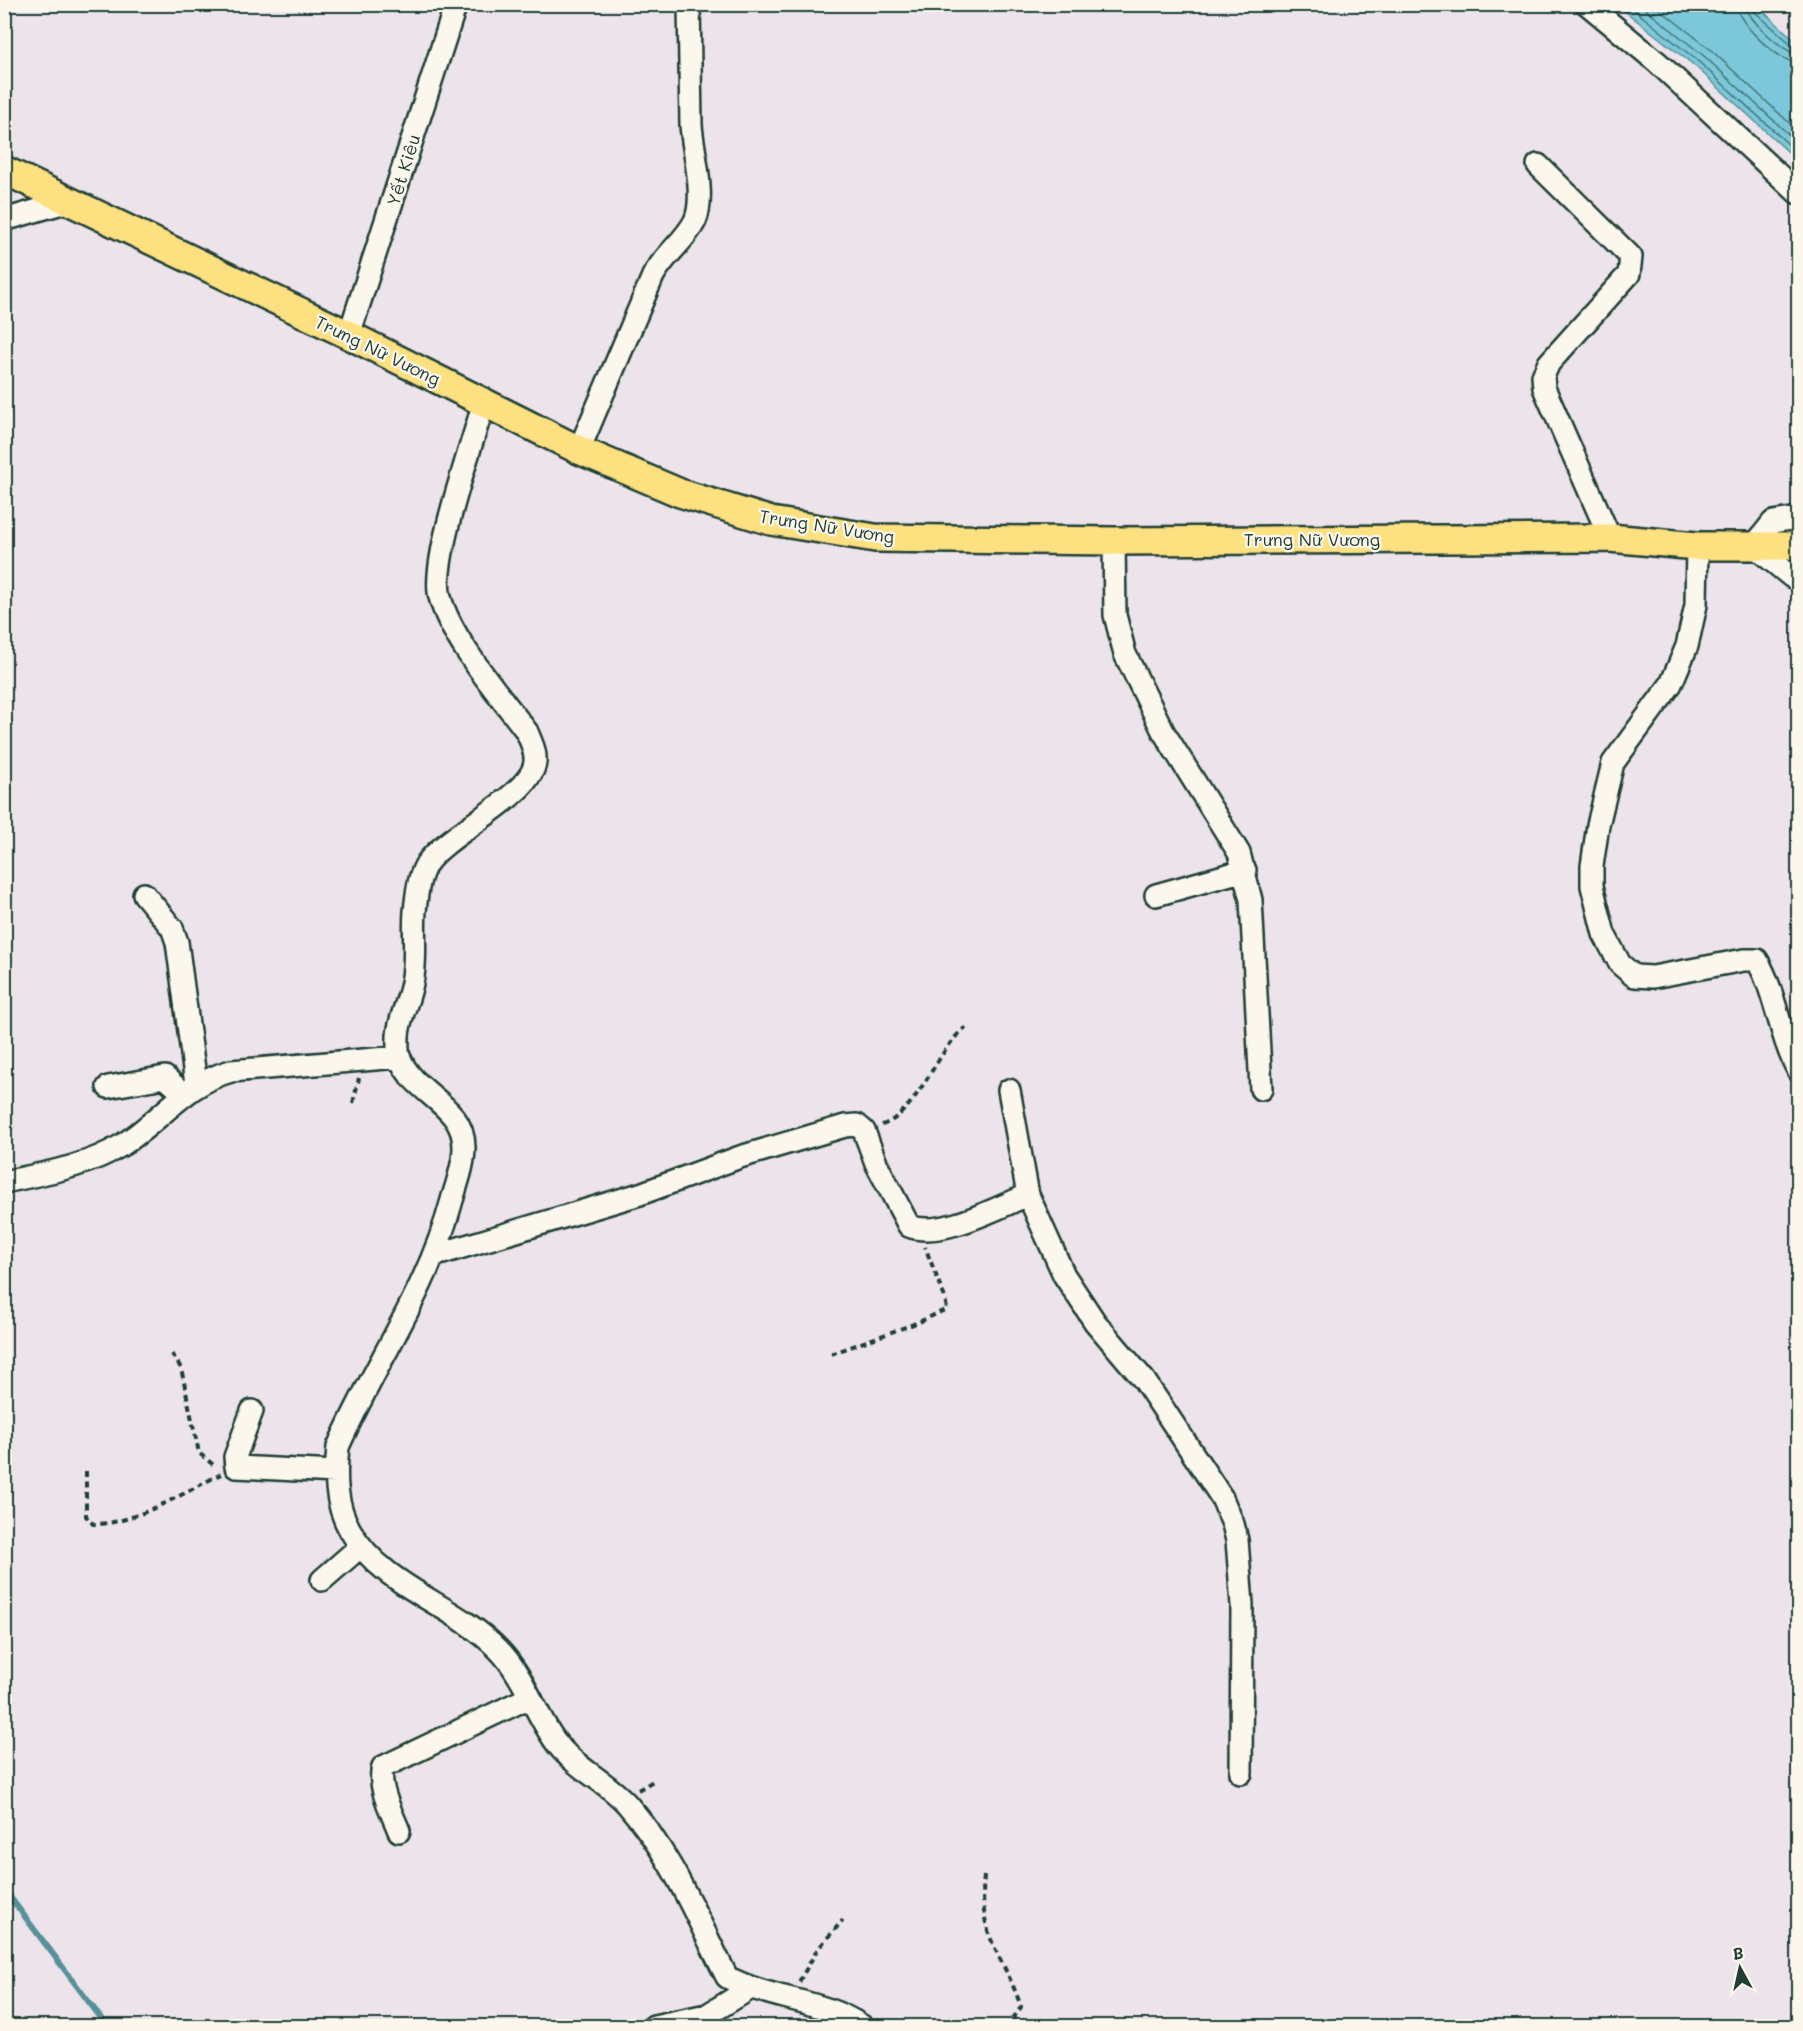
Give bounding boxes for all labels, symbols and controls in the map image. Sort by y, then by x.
street label: Yết Kiêu [381,131,425,209]
street label: Trưng Nữ Vương [311,309,445,391]
street label: Trưng Nữ Vương [758,503,896,549]
street label: Trưng Nữ Vương [1244,527,1380,551]
north arrow [1710,1938,1770,1998]
text: B [1731,1942,1745,1964]

